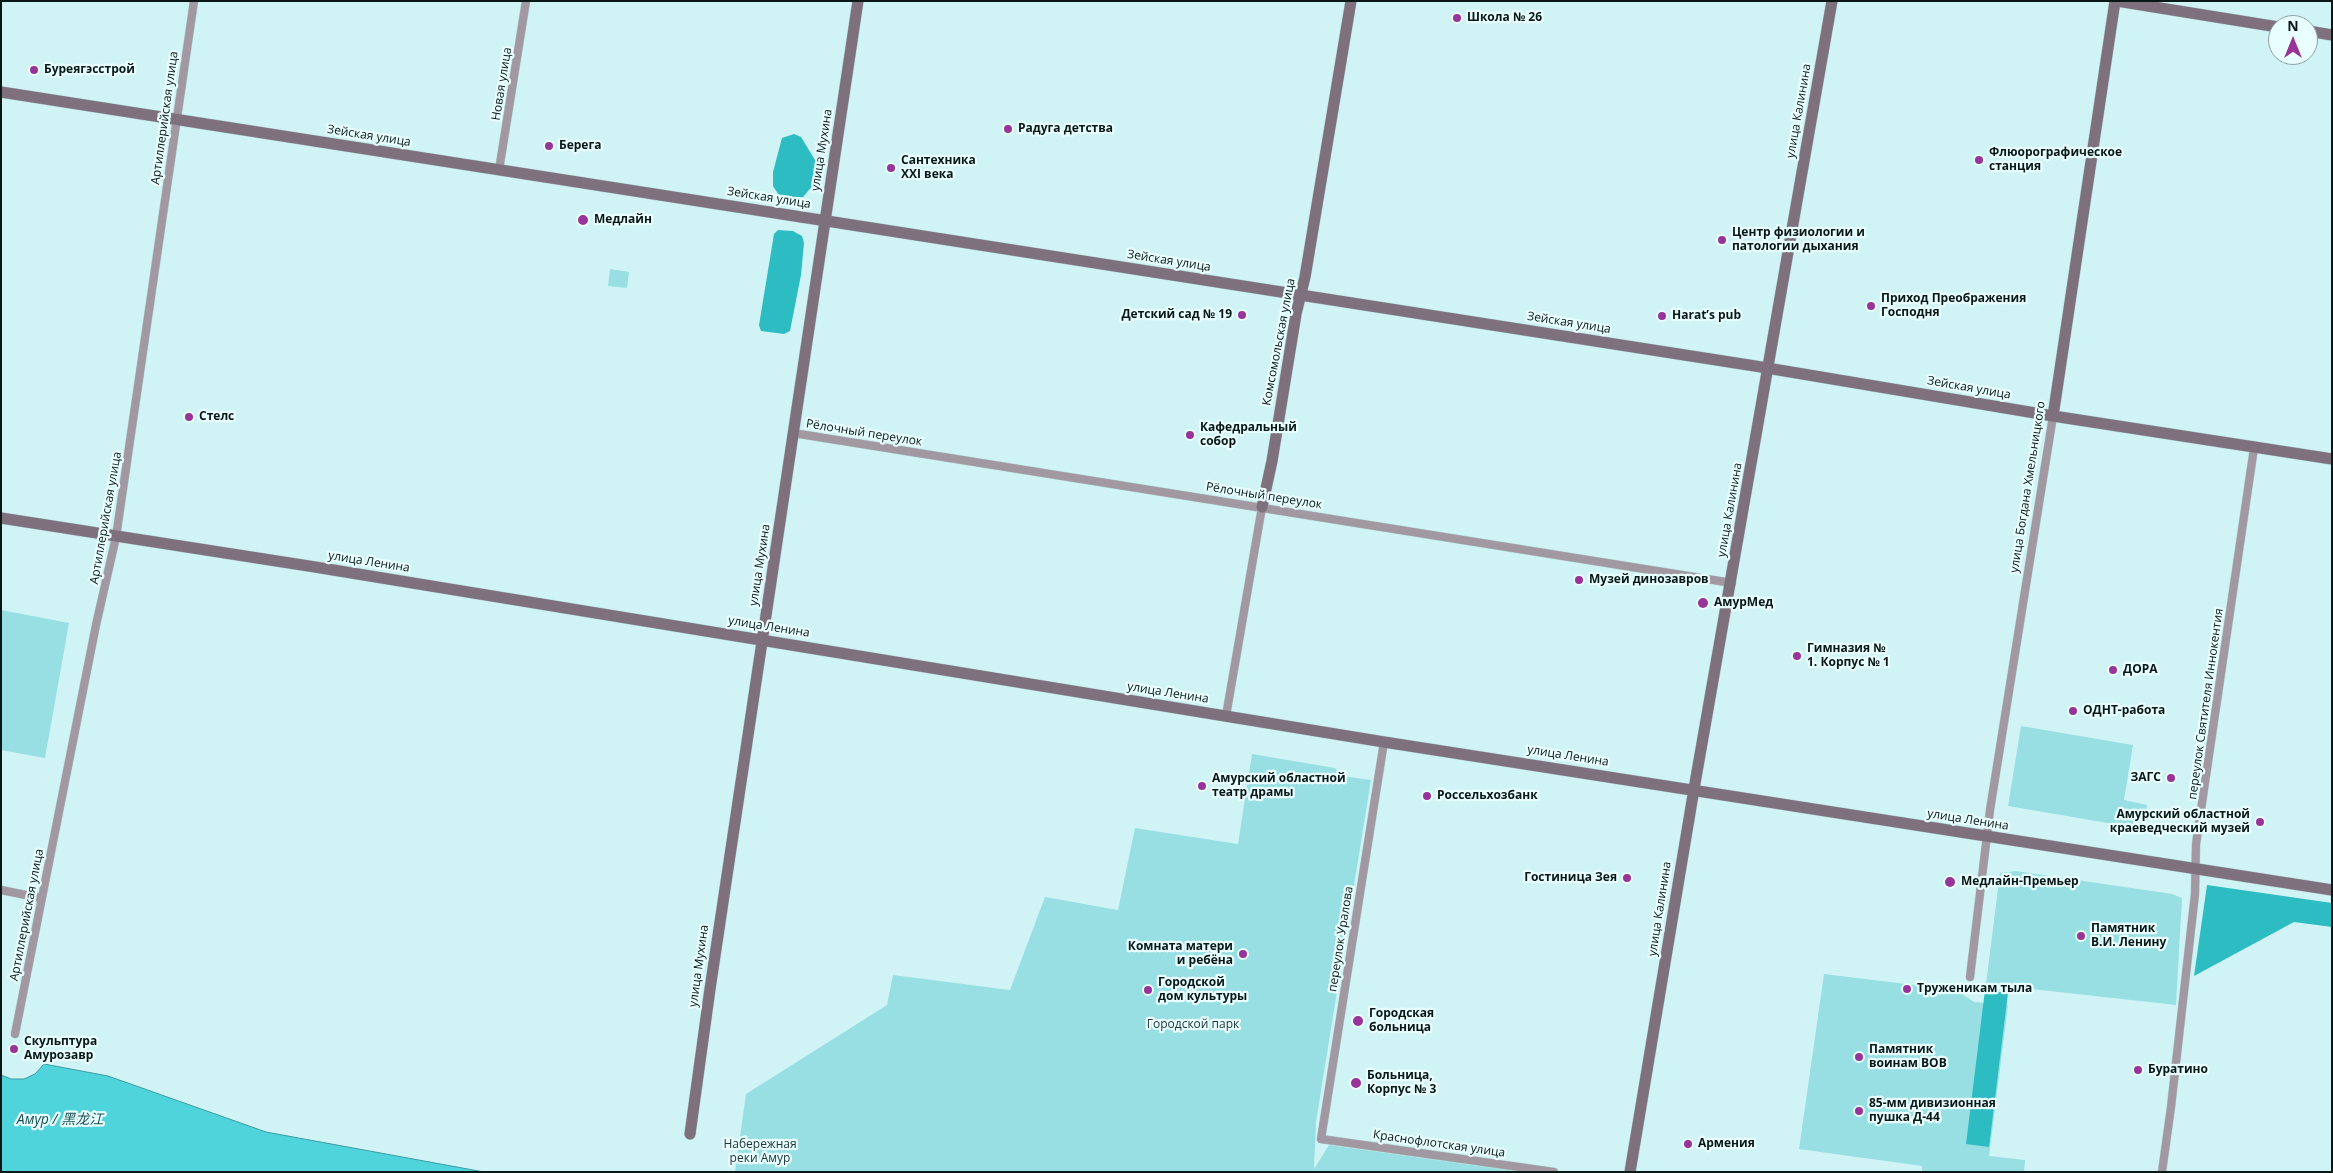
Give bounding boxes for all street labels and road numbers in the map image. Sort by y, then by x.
street label: Новая улица [489,46,515,122]
street label: Артиллерийская улица [149,50,181,186]
street label: улица Калинина [1784,63,1814,159]
street label: улица Мухина [808,108,836,192]
street label: Зейская улица [326,122,412,150]
street label: Зейская улица [726,184,812,212]
street label: Зейская улица [1126,247,1212,275]
street label: Комсомольская улица [1260,277,1298,407]
street label: Зейская улица [1526,309,1612,337]
street label: Зейская улица [1926,374,2012,402]
street label: улица Богдана Хмельницкого [2007,400,2049,574]
street label: Рёлочный переулок [805,417,923,449]
street label: Артиллерийская улица [87,451,125,585]
street label: улица Калинина [1715,462,1745,558]
street label: Рёлочный переулок [1205,480,1323,512]
street label: улица Мухина [746,523,774,607]
street label: улица Ленина [327,548,411,576]
street label: переулок Святителя Иннокентия [2185,607,2227,801]
street label: улица Ленина [727,613,811,641]
street label: улица Ленина [1126,679,1210,707]
street label: улица Ленина [1526,742,1610,770]
street label: улица Ленина [1926,806,2010,834]
street label: Артиллерийская улица [7,848,47,982]
street label: улица Калинина [1645,861,1675,957]
street label: переулок Уралова [1326,885,1356,993]
street label: улица Мухина [686,924,712,1008]
street label: Краснофлотская улица [1372,1128,1506,1160]

